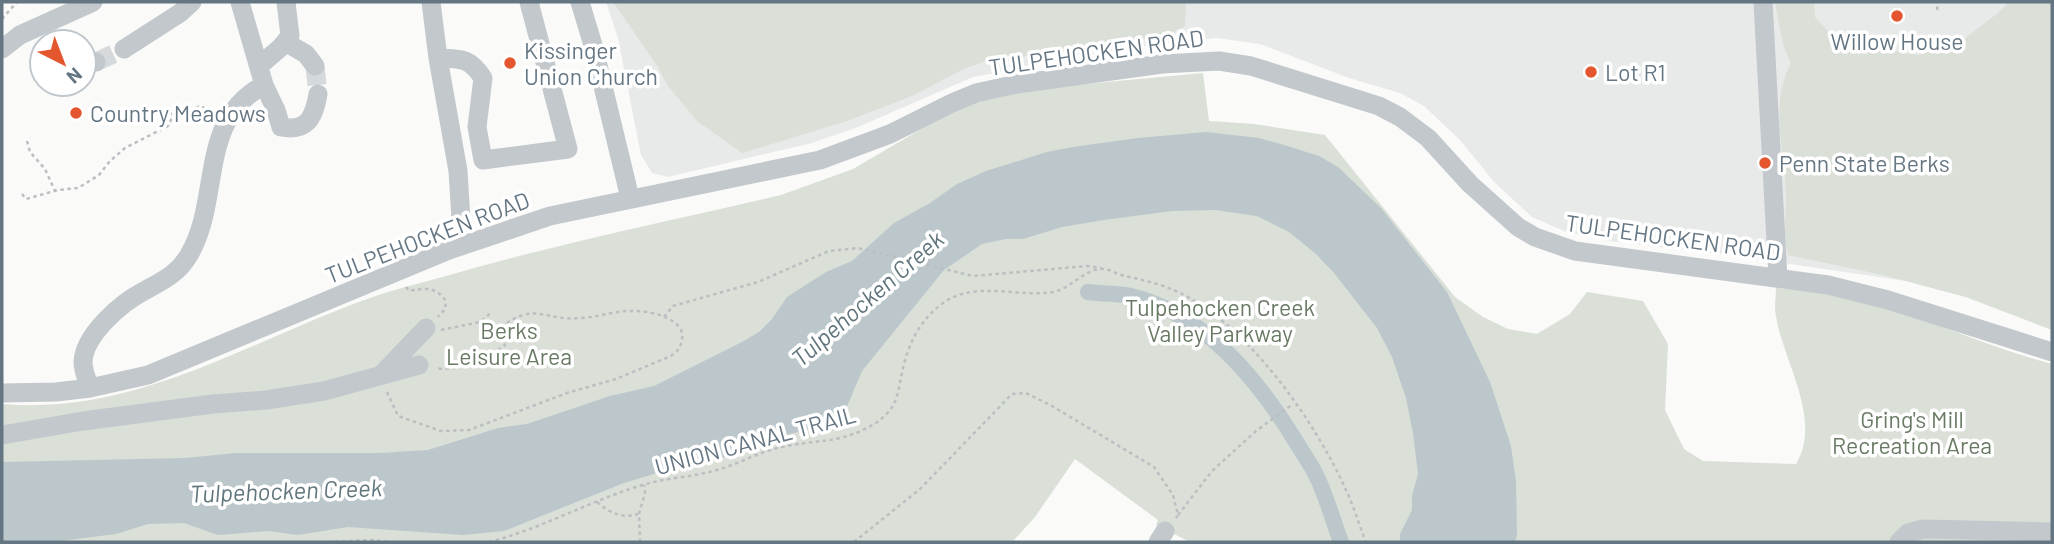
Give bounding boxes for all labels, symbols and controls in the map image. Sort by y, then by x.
marker: Willow House [1889,8,1905,24]
street label: TULPEHOCKEN ROAD [987,23,1205,81]
place label: Willow House [1830,27,1964,55]
north arrow [28,28,98,98]
place label: Kissinger Union Church [524,36,658,90]
marker: Kissinger Union Church [502,55,518,71]
place label: Lot R1 [1605,58,1666,86]
text: N [62,63,87,89]
marker: Lot R1 [1583,64,1599,80]
place label: Country Meadows [90,99,266,127]
marker: Country Meadows [68,105,84,121]
place label: Penn State Berks [1779,149,1950,177]
marker: Penn State Berks [1757,155,1773,171]
street label: TULPEHOCKEN ROAD [321,185,533,289]
street label: TULPEHOCKEN ROAD [1564,208,1782,266]
water label: Tulpehocken Creek [785,224,949,372]
park label: Tulpehocken Creek Valley Parkway [1125,293,1315,347]
park label: Berks Leisure Area [446,316,572,370]
street label: UNION CANAL TRAIL [651,400,859,480]
park label: Gring's Mill Recreation Area [1832,405,1992,459]
water label: Tulpehocken Creek [189,472,383,508]

